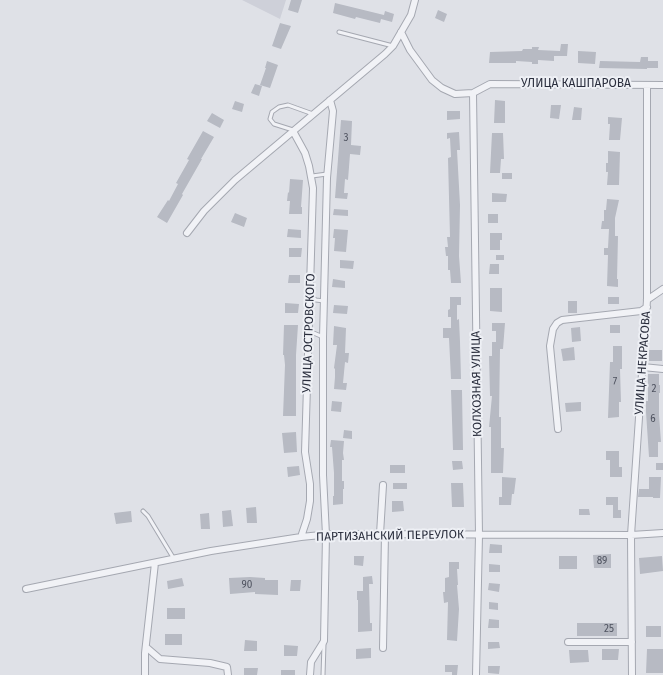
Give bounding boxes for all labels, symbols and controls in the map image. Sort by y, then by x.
street label: УЛИЦА КАШПАРОВА [521,77,631,91]
house number: 3 [344,132,348,144]
street label: УЛИЦА ОСТРОВСКОГО [300,273,318,393]
street label: УЛИЦА НЕКРАСОВА [632,311,654,415]
street label: КОЛХОЗНАЯ УЛИЦА [469,331,485,437]
house number: 7 [613,376,617,388]
house number: 2 [652,383,656,395]
house number: 6 [650,413,656,425]
street label: ПАРТИЗАНСКИЙ ПЕРЕУЛОК [316,528,464,544]
house number: 89 [597,555,607,567]
house number: 90 [242,579,252,591]
house number: 25 [604,623,614,635]

